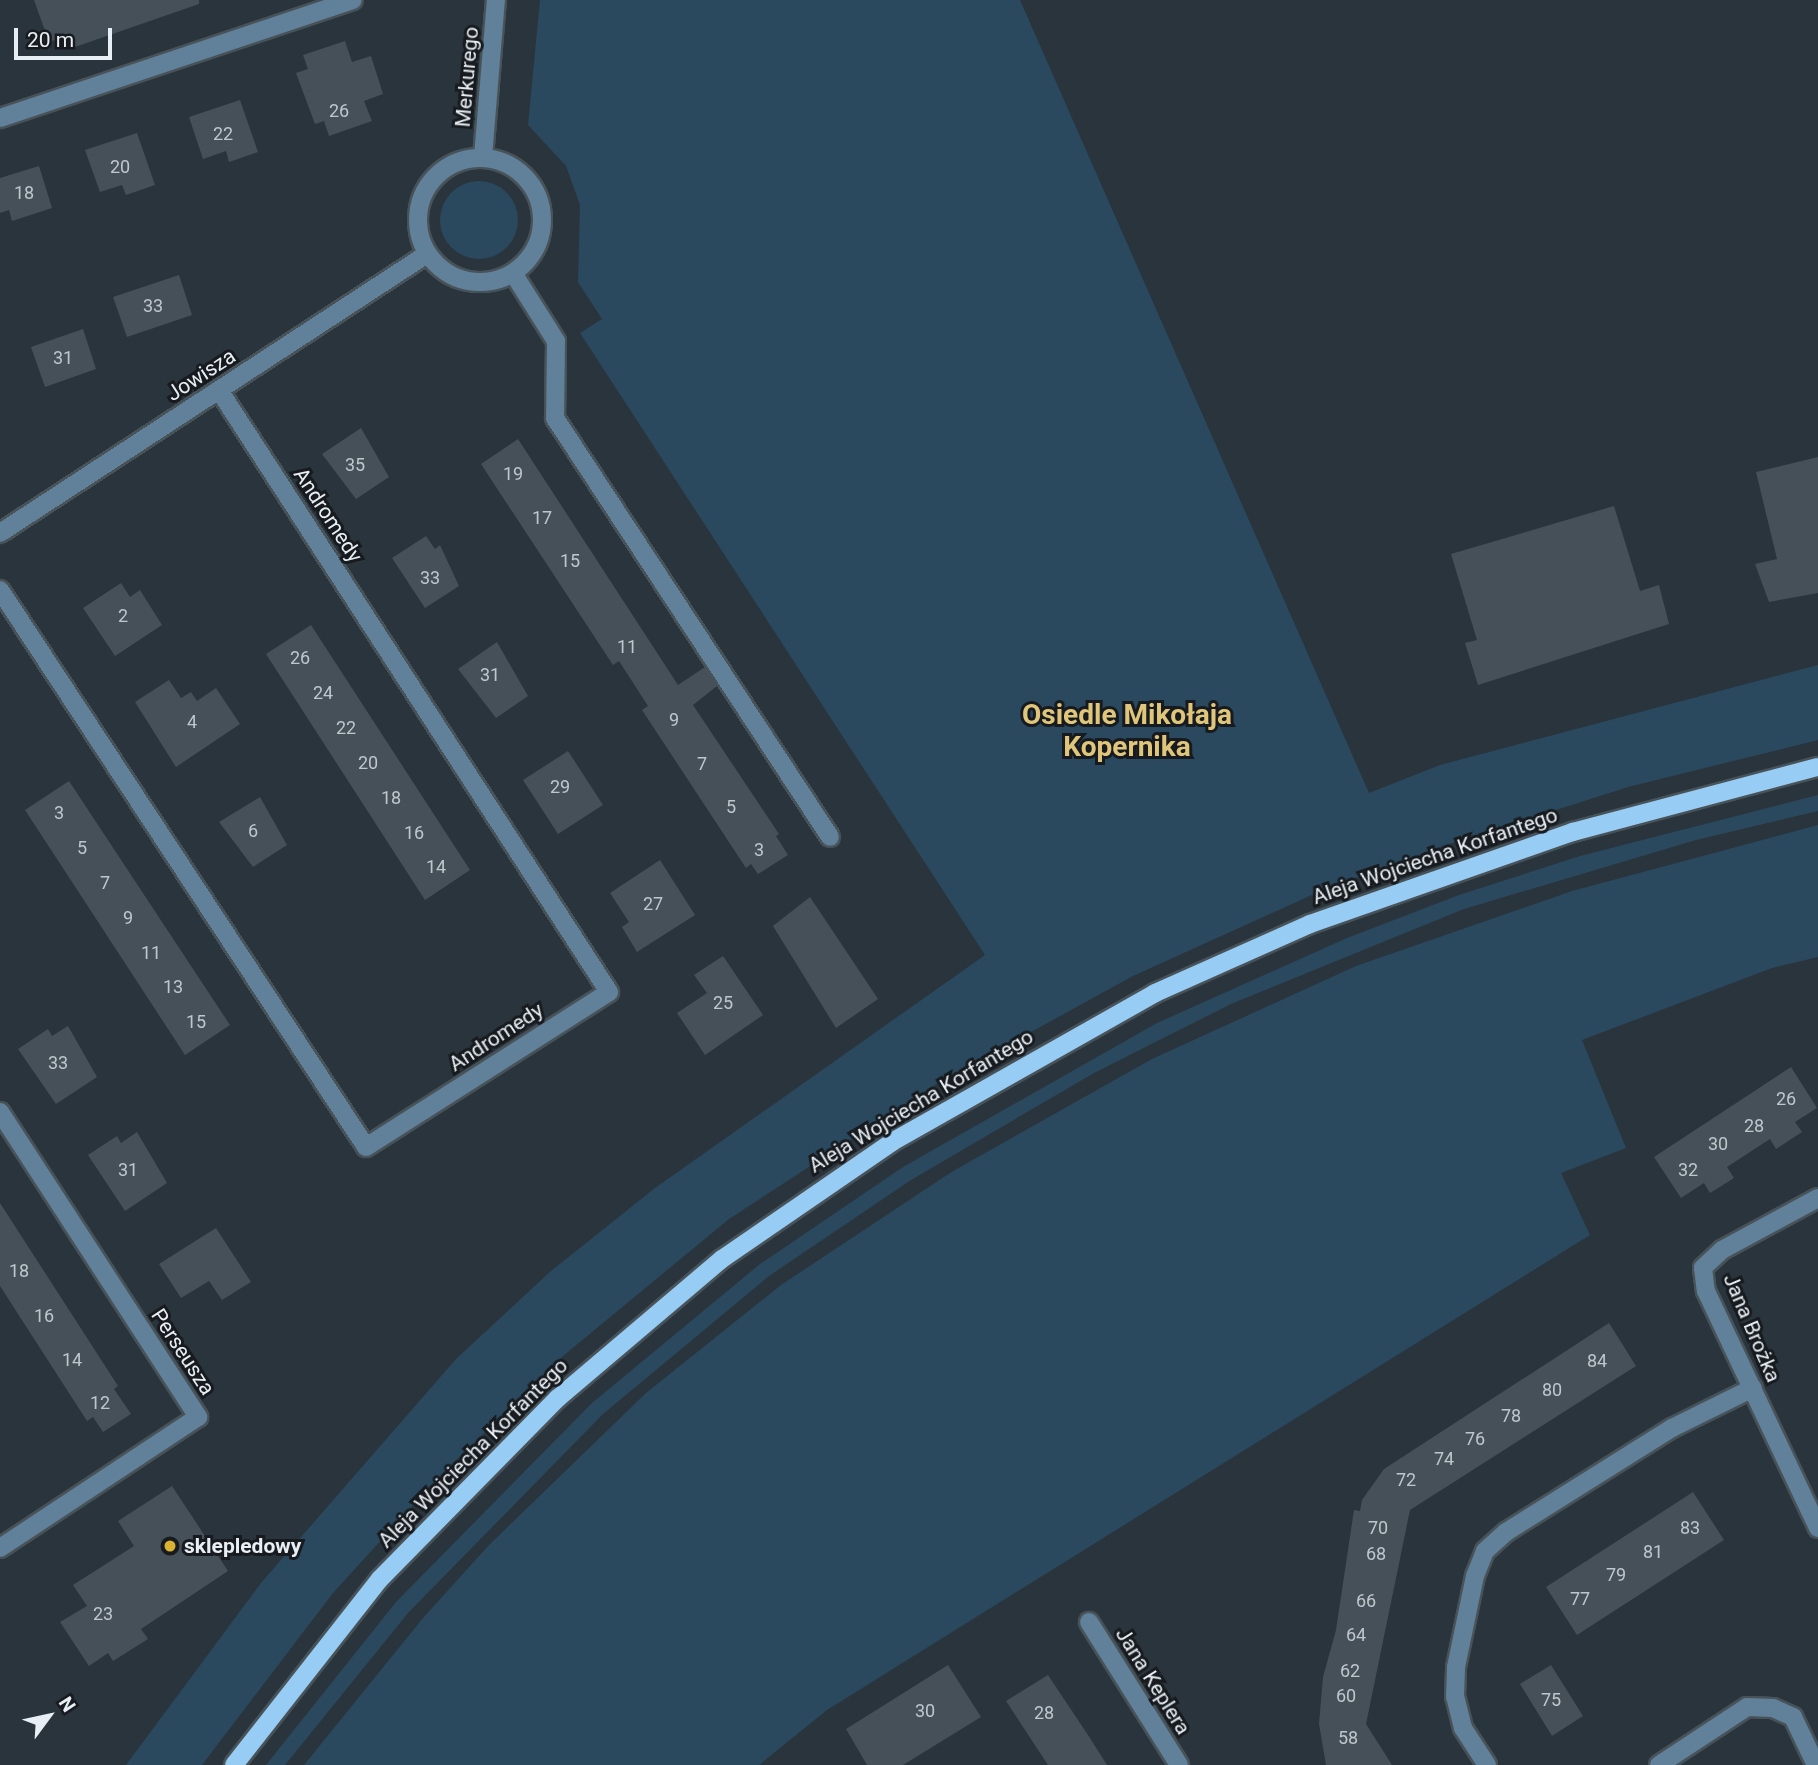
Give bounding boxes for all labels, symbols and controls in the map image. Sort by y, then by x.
scale bar [18,14,116,58]
street label: Merkurego [450,26,484,128]
text: 20 m [27,28,74,52]
house number: 26 [329,100,349,122]
house number: 22 [213,123,233,145]
house number: 20 [110,156,130,178]
house number: 18 [14,182,34,204]
house number: 33 [143,295,163,317]
street label: Jowisza [162,343,240,407]
house number: 31 [53,347,73,369]
house number: 35 [345,454,365,476]
street label: Andromedy [288,463,368,567]
house number: 19 [503,463,523,485]
house number: 17 [532,507,552,529]
house number: 15 [560,550,580,572]
house number: 33 [420,567,440,589]
house number: 2 [118,605,128,627]
house number: 11 [617,636,637,658]
house number: 26 [290,647,310,669]
house number: 31 [480,664,500,686]
house number: 24 [313,682,333,704]
district label: Osiedle Mikołaja Kopernika [1022,698,1232,764]
house number: 9 [669,709,679,731]
house number: 4 [187,711,197,733]
house number: 22 [336,717,356,739]
house number: 20 [358,752,378,774]
house number: 7 [697,753,707,775]
house number: 29 [550,776,570,798]
house number: 18 [381,787,401,809]
house number: 5 [726,796,736,818]
house number: 3 [54,802,64,824]
street label: Aleja Wojciecha Korfantego [1309,802,1561,910]
house number: 6 [248,820,258,842]
house number: 16 [404,822,424,844]
house number: 5 [77,837,87,859]
house number: 3 [754,839,764,861]
house number: 14 [426,856,446,878]
house number: 7 [100,872,110,894]
house number: 27 [643,893,663,915]
house number: 9 [123,907,133,929]
house number: 11 [141,942,161,964]
house number: 13 [163,976,183,998]
house number: 25 [713,992,733,1014]
street label: Andromedy [444,997,548,1077]
house number: 15 [186,1011,206,1033]
street label: Aleja Wojciecha Korfantego [804,1024,1038,1178]
house number: 33 [48,1052,68,1074]
house number: 26 [1776,1088,1796,1110]
house number: 28 [1744,1115,1764,1137]
house number: 30 [1708,1133,1728,1155]
house number: 31 [118,1159,138,1181]
house number: 32 [1678,1159,1698,1181]
house number: 18 [9,1260,29,1282]
street label: Jana Brożka [1718,1270,1786,1386]
street label: Perseusza [146,1304,220,1400]
house number: 16 [34,1305,54,1327]
house number: 14 [62,1349,82,1371]
house number: 84 [1587,1350,1607,1372]
street label: Aleja Wojciecha Korfantego [373,1353,573,1553]
house number: 80 [1542,1379,1562,1401]
house number: 12 [90,1392,110,1414]
house number: 78 [1501,1405,1521,1427]
house number: 76 [1465,1428,1485,1450]
house number: 74 [1434,1448,1454,1470]
house number: 72 [1396,1469,1416,1491]
house number: 70 [1368,1517,1388,1539]
house number: 83 [1680,1517,1700,1539]
place label: sklepledowy [184,1533,301,1559]
marker: sklepledowy [162,1538,178,1554]
house number: 81 [1643,1541,1663,1563]
house number: 68 [1366,1543,1386,1565]
house number: 79 [1606,1564,1626,1586]
house number: 77 [1570,1588,1590,1610]
house number: 66 [1356,1590,1376,1612]
house number: 23 [93,1603,113,1625]
street label: Jana Keplera [1110,1623,1196,1739]
house number: 64 [1346,1624,1366,1646]
house number: 62 [1340,1660,1360,1682]
north arrow [14,1681,84,1751]
house number: 60 [1336,1685,1356,1707]
house number: 75 [1541,1689,1561,1711]
text: N [54,1692,80,1716]
house number: 30 [915,1700,935,1722]
house number: 28 [1034,1702,1054,1724]
house number: 58 [1338,1727,1358,1749]

